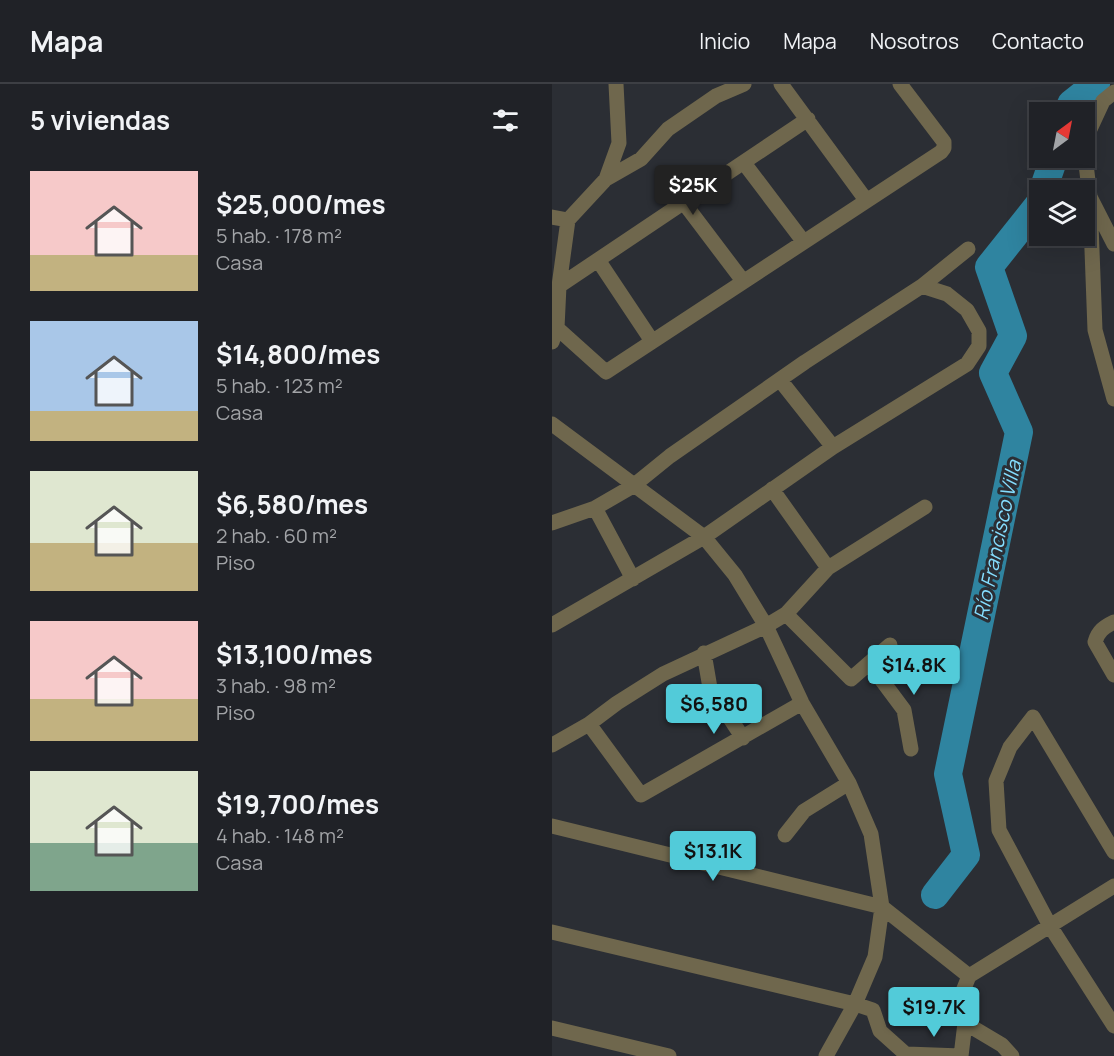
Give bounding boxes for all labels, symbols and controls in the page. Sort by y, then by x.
text: Mapa [30,22,103,60]
text: Inicio [699,27,750,55]
text: Mapa [783,27,837,55]
text: Nosotros [870,27,959,55]
text: Contacto [992,27,1084,55]
text: 5 viviendas [30,102,170,138]
north arrow [1029,102,1095,168]
map controls [1029,102,1095,246]
icon: filters [489,104,522,137]
pin: $25K [657,165,729,216]
text: $25K [668,171,718,198]
button: layers [1029,180,1095,246]
text: $25,000/mes [216,186,386,222]
icon: home [78,195,150,267]
text: 5 hab. · 178 m² [216,222,342,249]
text: Casa [216,249,263,276]
text: $14,800/mes [216,336,380,372]
icon: home [78,345,150,417]
text: 5 hab. · 123 m² [216,372,343,399]
text: Casa [216,399,263,426]
water label: Río Francisco Villa [967,457,1027,622]
text: $6,580/mes [216,486,368,522]
icon: home [78,495,150,567]
text: 2 hab. · 60 m² [216,522,337,549]
text: Piso [216,549,255,576]
text: $13,100/mes [216,636,373,672]
icon: home [78,645,150,717]
pin: $14.8K [865,645,963,696]
text: $14.8K [882,651,946,678]
text: 3 hab. · 98 m² [216,672,336,699]
pin: $6,580 [665,684,763,735]
text: $6,580 [680,690,748,717]
text: Piso [216,699,255,726]
text: $19,700/mes [216,786,379,822]
icon: home [78,795,150,867]
text: 4 hab. · 148 m² [216,822,344,849]
pin: $13.1K [664,831,762,882]
text: $13.1K [684,837,742,864]
text: Casa [216,849,263,876]
pin: $19.7K [885,987,983,1038]
text: $19.7K [902,993,966,1020]

